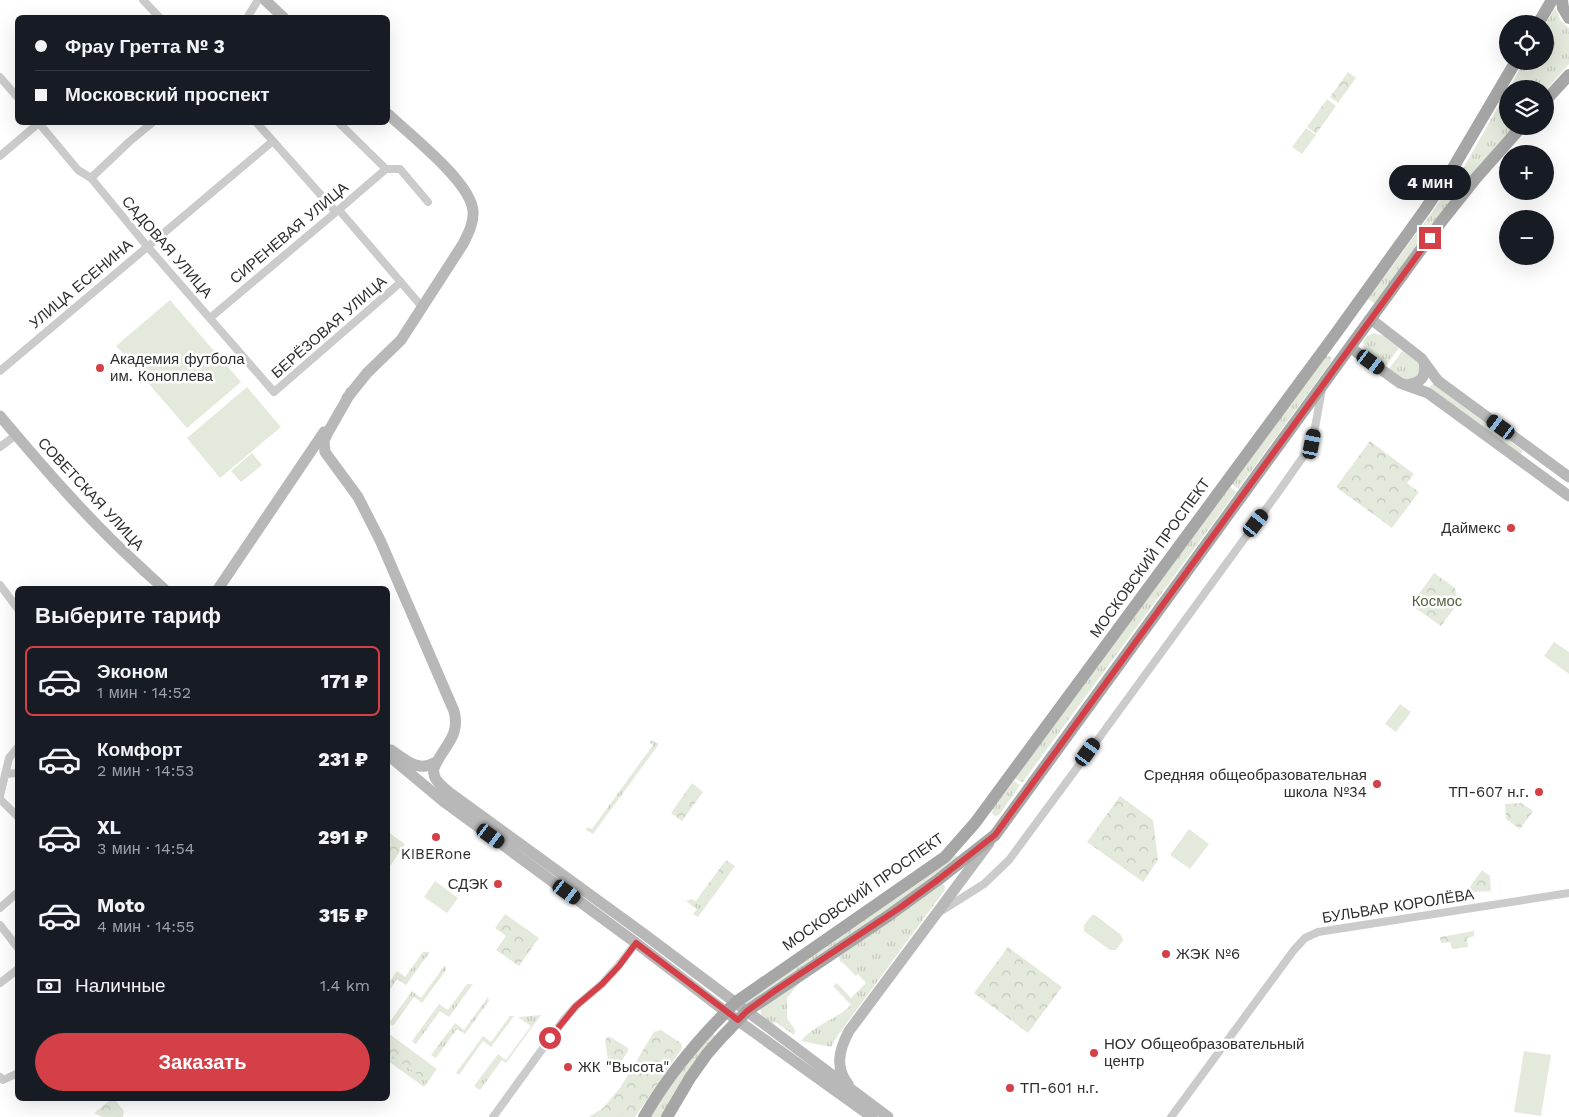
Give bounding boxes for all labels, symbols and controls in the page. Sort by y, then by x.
map controls [1499,15,1554,265]
button: locate [1499,15,1554,70]
text: Фрау Гретта № 3 [65,35,225,58]
button: layers [1499,80,1554,135]
text: Московский проспект [65,83,270,106]
button: + [1499,145,1554,200]
callout: 4 мин [1389,166,1471,200]
text: 4 мин [1407,173,1453,192]
street label: СИРЕНЕВАЯ УЛИЦА [226,178,352,288]
street label: САДОВАЯ УЛИЦА [118,192,216,302]
button: − [1499,210,1554,265]
route end [1419,227,1441,249]
street label: УЛИЦА ЕСЕНИНА [26,236,136,332]
street label: БЕРЁЗОВАЯ УЛИЦА [268,272,390,382]
car [1354,347,1387,377]
place label: Академия футбола им. Коноплева [110,350,245,385]
marker: Академия футбола им. Коноплева [94,362,106,374]
car [1484,412,1517,442]
car [1301,428,1322,460]
street label: СОВЕТСКАЯ УЛИЦА [34,434,148,554]
street label: МОСКОВСКИЙ ПРОСПЕКТ [1086,475,1214,641]
car [1240,507,1271,539]
place label: Даймекс [1441,519,1502,537]
marker: Даймекс [1505,522,1517,534]
park label: Космос [1412,592,1463,610]
text: Выберите тариф [35,603,221,628]
icon: car [37,659,82,704]
text: Эконом [97,660,168,683]
text: 171 ₽ [321,670,368,693]
text: 1 мин · 14:52 [97,683,191,702]
car [1073,735,1102,769]
icon: car [37,737,82,782]
text: Комфорт [97,738,182,761]
text: 231 ₽ [318,748,368,771]
text: 2 мин · 14:53 [97,761,194,780]
place label: Средняя общеобразовательная школа №34 [1144,766,1367,801]
marker: Средняя общеобразовательная школа №34 [1371,778,1383,790]
place label: ТП-607 н.г. [1448,783,1529,801]
marker: ТП-607 н.г. [1533,786,1545,798]
icon: car [37,815,82,860]
text: XL [97,816,121,839]
car [474,821,507,851]
text: 291 ₽ [318,826,368,849]
street label: МОСКОВСКИЙ ПРОСПЕКТ [779,829,947,955]
marker: KIBERone [430,831,442,843]
text: 3 мин · 14:54 [97,839,195,858]
place label: KIBERone [401,845,471,863]
place label: СДЭК [448,875,488,893]
car [550,877,583,907]
marker: СДЭК [492,878,504,890]
street label: БУЛЬВАР КОРОЛЁВА [1321,885,1475,927]
icon: car [37,893,82,938]
text: Moto [97,894,145,917]
text: 315 ₽ [319,904,368,927]
text: 4 мин · 14:55 [97,917,195,936]
place label: ЖЭК №6 [1176,945,1240,963]
marker: ЖЭК №6 [1160,948,1172,960]
icon: cash [35,972,63,1000]
text: Наличные [75,974,166,997]
text: 1.4 km [320,976,370,995]
route start [539,1027,561,1049]
button: Заказать [35,1033,370,1091]
place label: НОУ Общеобразовательный центр [1104,1035,1304,1070]
marker: НОУ Общеобразовательный центр [1088,1047,1100,1059]
place label: ЖК "Высота" [578,1058,669,1076]
marker: ЖК "Высота" [562,1061,574,1073]
place label: ТП-601 н.г. [1020,1079,1099,1097]
marker: ТП-601 н.г. [1004,1082,1016,1094]

